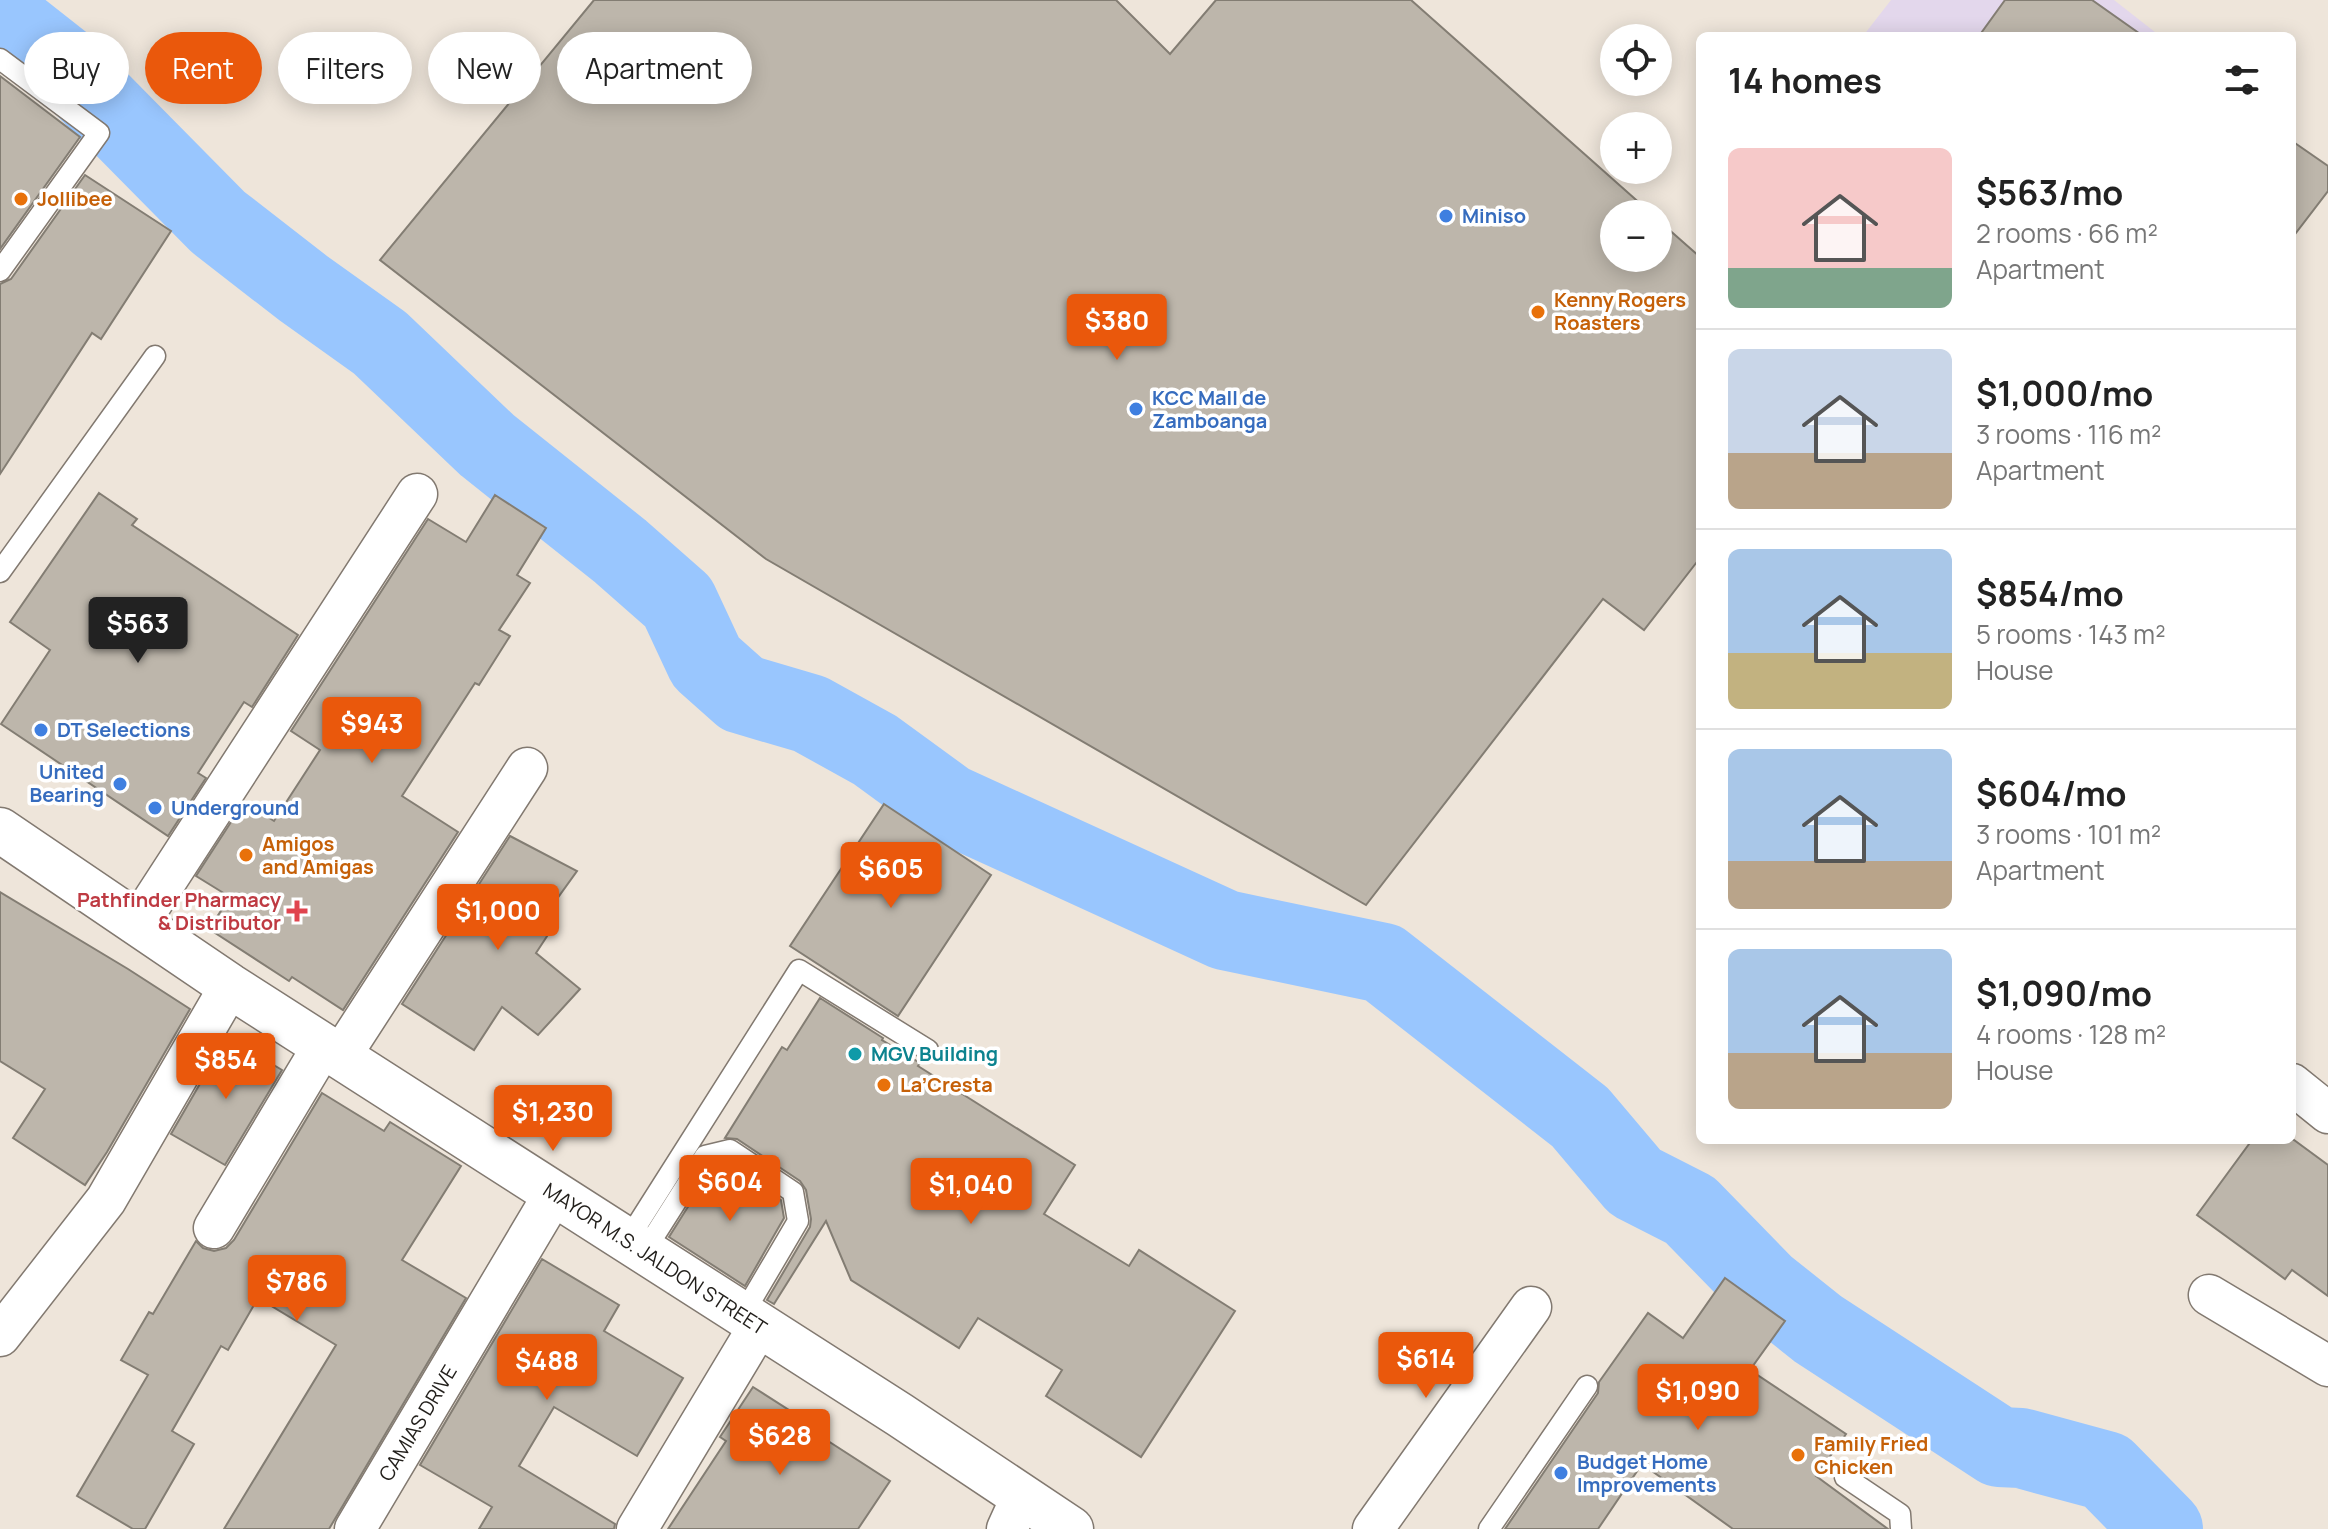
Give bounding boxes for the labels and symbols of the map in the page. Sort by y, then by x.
place label: Jollibee [37,185,113,212]
marker: Jollibee [12,190,30,208]
place label: Miniso [1462,202,1526,229]
marker: Miniso [1437,207,1455,225]
place label: Kenny Rogers Roasters [1554,286,1686,336]
pin: $380 [1070,294,1164,362]
marker: Kenny Rogers Roasters [1529,303,1547,321]
place label: KCC Mall de Zamboanga [1152,384,1267,434]
marker: KCC Mall de Zamboanga [1127,400,1145,418]
pin: $563 [91,597,185,665]
pin: $943 [325,697,419,765]
place label: DT Selections [57,716,191,743]
marker: DT Selections [32,721,50,739]
place label: United Bearing [30,758,104,808]
marker: United Bearing [111,775,129,793]
place label: Underground [171,794,299,821]
marker: Underground [146,799,164,817]
place label: Amigos and Amigas [262,830,374,880]
pin: $605 [844,842,938,910]
marker: Amigos and Amigas [237,846,255,864]
pin: $1,000 [433,884,563,952]
place label: Pathfinder Pharmacy & Distributor [77,886,282,936]
marker: Pathfinder Pharmacy & Distributor [288,902,306,920]
pin: $854 [179,1033,273,1101]
place label: MGV Building [871,1040,998,1067]
marker: MGV Building [846,1045,864,1063]
place label: La’Cresta [900,1071,993,1098]
marker: La’Cresta [875,1076,893,1094]
pin: $1,230 [488,1085,618,1153]
pin: $604 [683,1155,777,1223]
pin: $1,040 [906,1158,1036,1226]
street label: MAYOR M.S. JALDON STREET [538,1176,772,1341]
pin: $786 [250,1255,344,1323]
pin: $614 [1379,1332,1473,1400]
pin: $488 [500,1334,594,1402]
street label: CAMIAS DRIVE [372,1360,463,1486]
pin: $1,090 [1633,1364,1763,1432]
pin: $628 [733,1409,827,1477]
place label: Family Fried Chicken [1814,1430,1928,1480]
marker: Family Fried Chicken [1789,1446,1807,1464]
place label: Budget Home Improvements [1577,1448,1717,1498]
marker: Budget Home Improvements [1552,1464,1570,1482]

